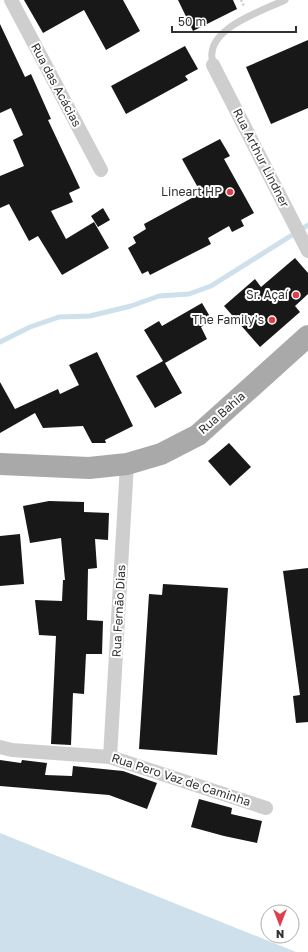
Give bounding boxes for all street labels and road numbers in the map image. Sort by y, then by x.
street label: Rua das Acácias [28,40,85,129]
street label: Rua Arthur Lindner [230,106,293,210]
street label: Rua Bahia [195,388,248,437]
street label: Rua Fernão Dias [109,564,128,658]
street label: Rua Pero Vaz de Caminha [110,750,253,809]

